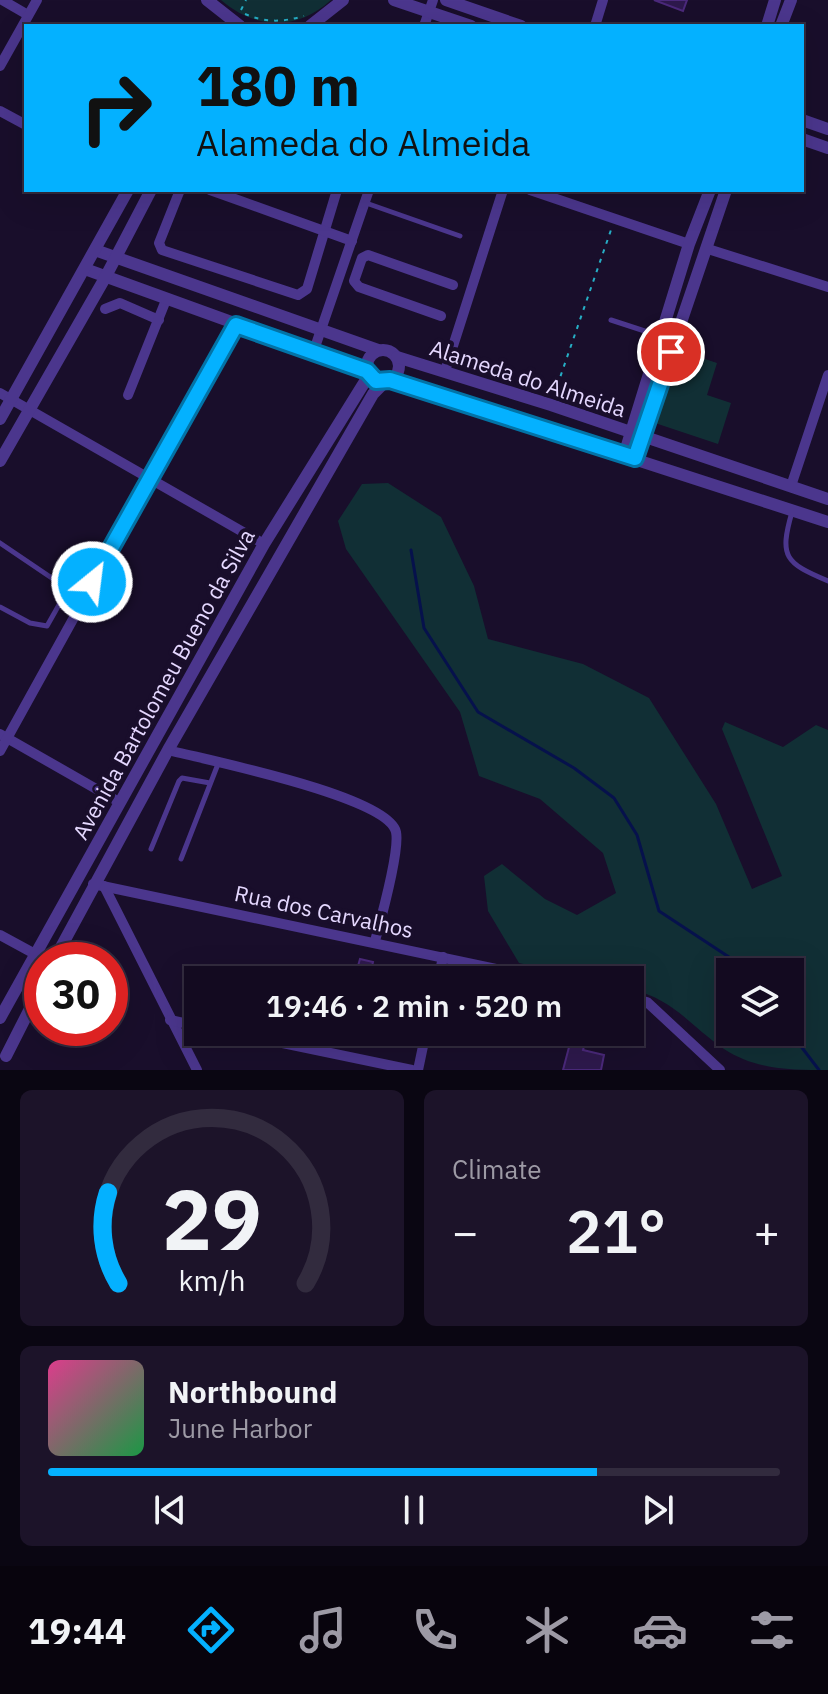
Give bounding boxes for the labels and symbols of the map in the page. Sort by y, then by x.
pin [637,318,705,386]
street label: Alameda do Almeida [426,333,630,423]
street label: Avenida Bartolomeu Bueno da Silva [65,523,261,844]
position arrow [50,540,134,624]
street label: Rua dos Carvalhos [232,878,416,944]
speed limit sign: 30 [24,942,128,1046]

